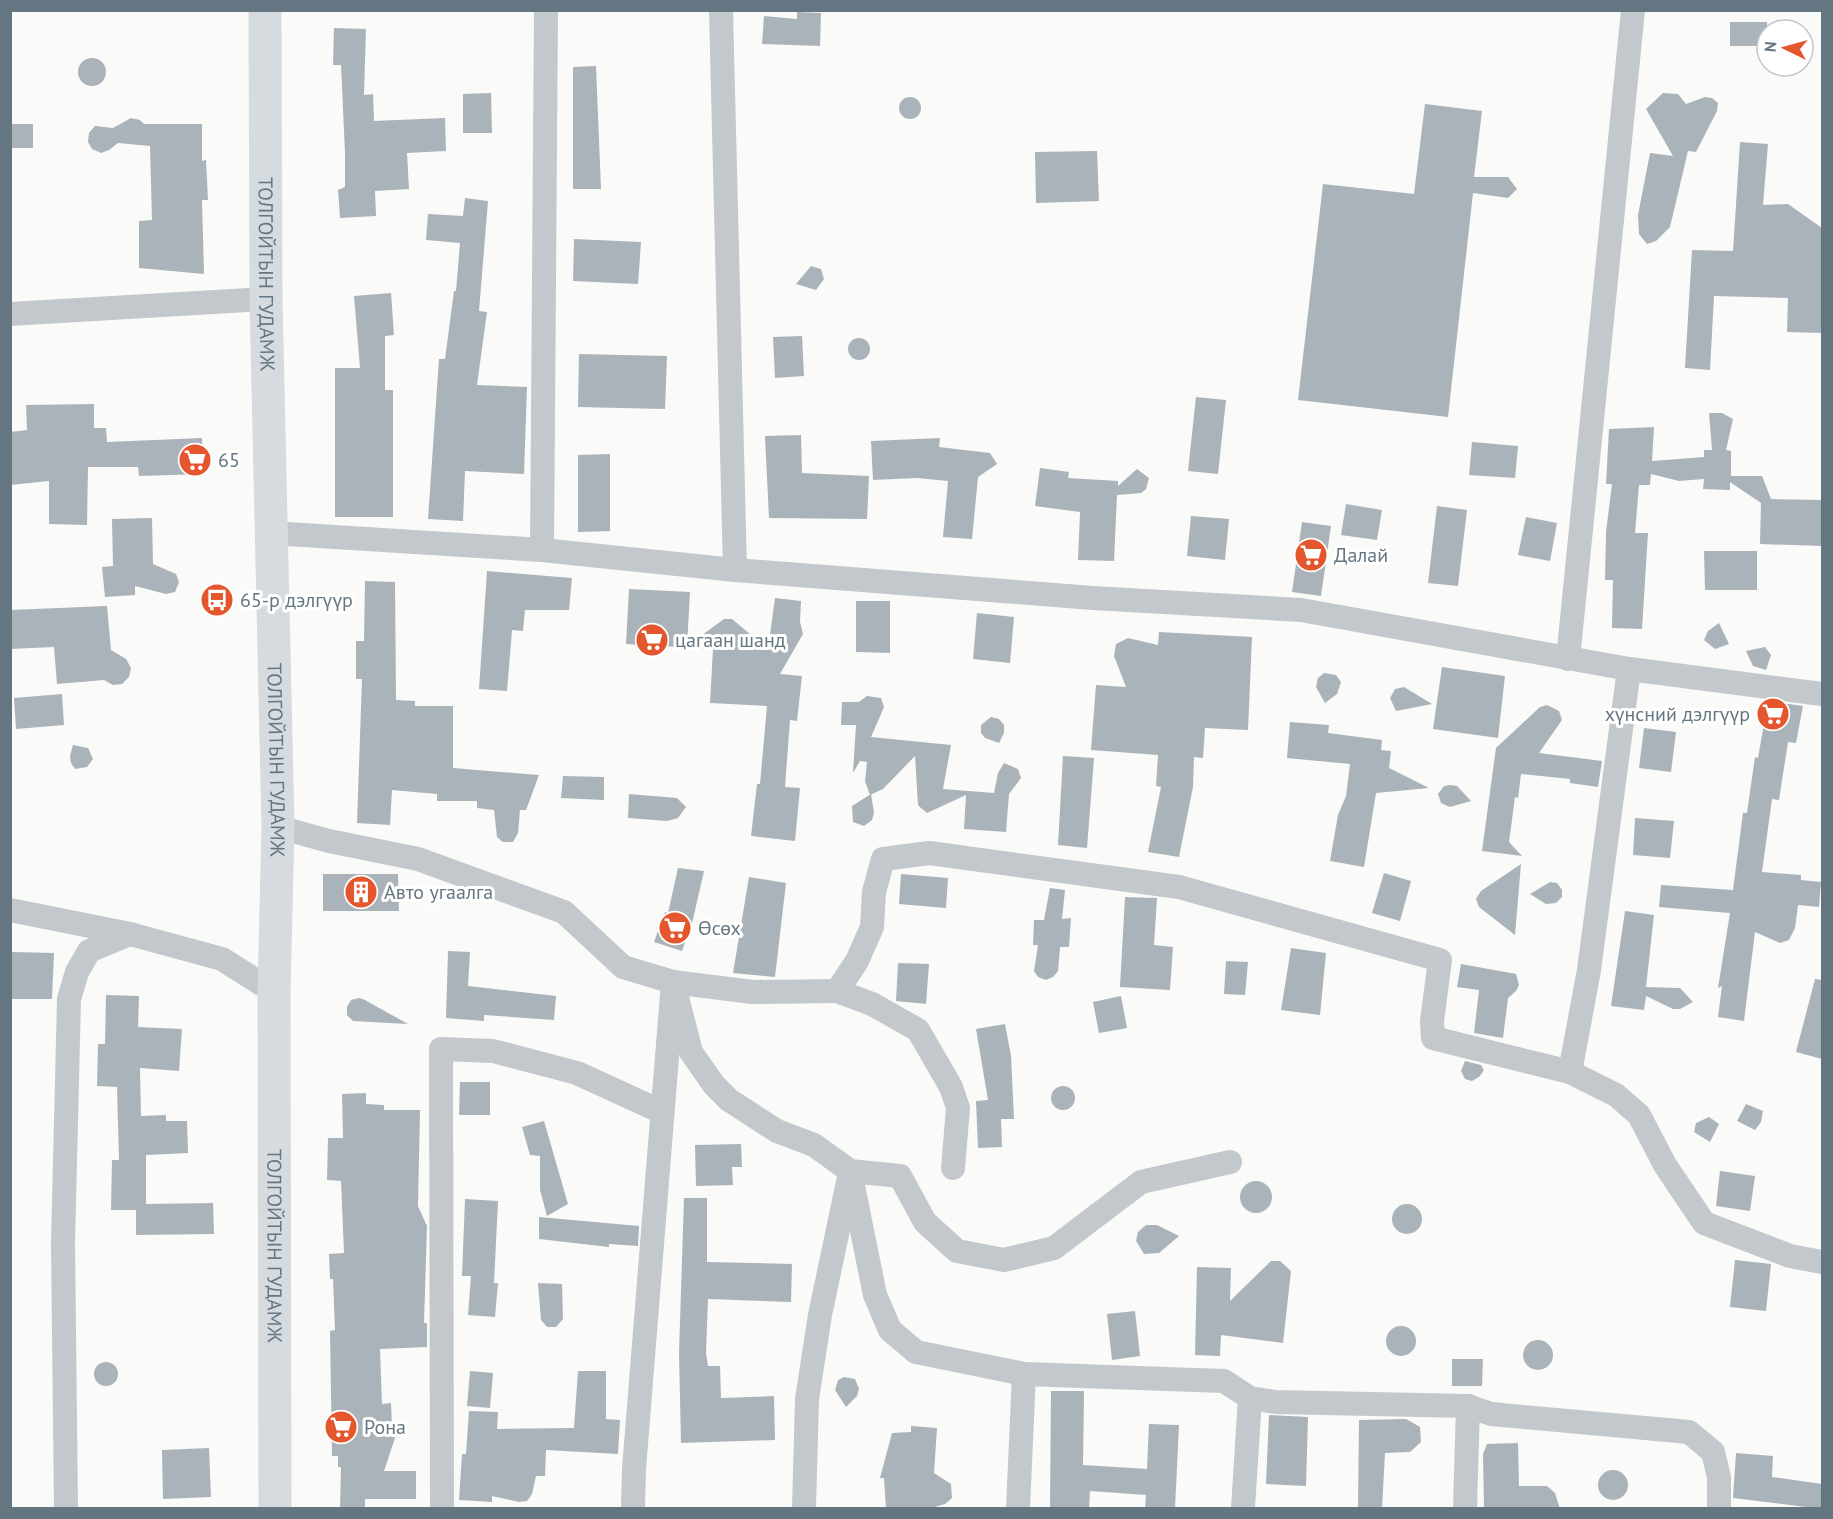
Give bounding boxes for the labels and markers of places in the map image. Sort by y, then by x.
supermarket icon: 65 [177,442,213,478]
place label: 65 [218,447,240,473]
supermarket icon: Далай [1293,537,1329,573]
place label: Далай [1334,542,1388,568]
bus stop icon: 65-р дэлгүүр [199,582,235,618]
place label: 65-р дэлгүүр [240,587,353,613]
supermarket icon: цагаан шанд [634,622,670,658]
place label: цагаан шанд [675,627,786,653]
supermarket icon: хүнсний дэлгүүр [1755,696,1791,732]
place label: хүнсний дэлгүүр [1605,701,1750,727]
building icon: Авто угаалга [343,874,379,910]
place label: Авто угаалга [384,879,493,905]
supermarket icon: Өсөх [657,910,693,946]
place label: Өсөх [698,915,741,941]
supermarket icon: Рона [323,1409,359,1445]
place label: Рона [364,1414,406,1440]

